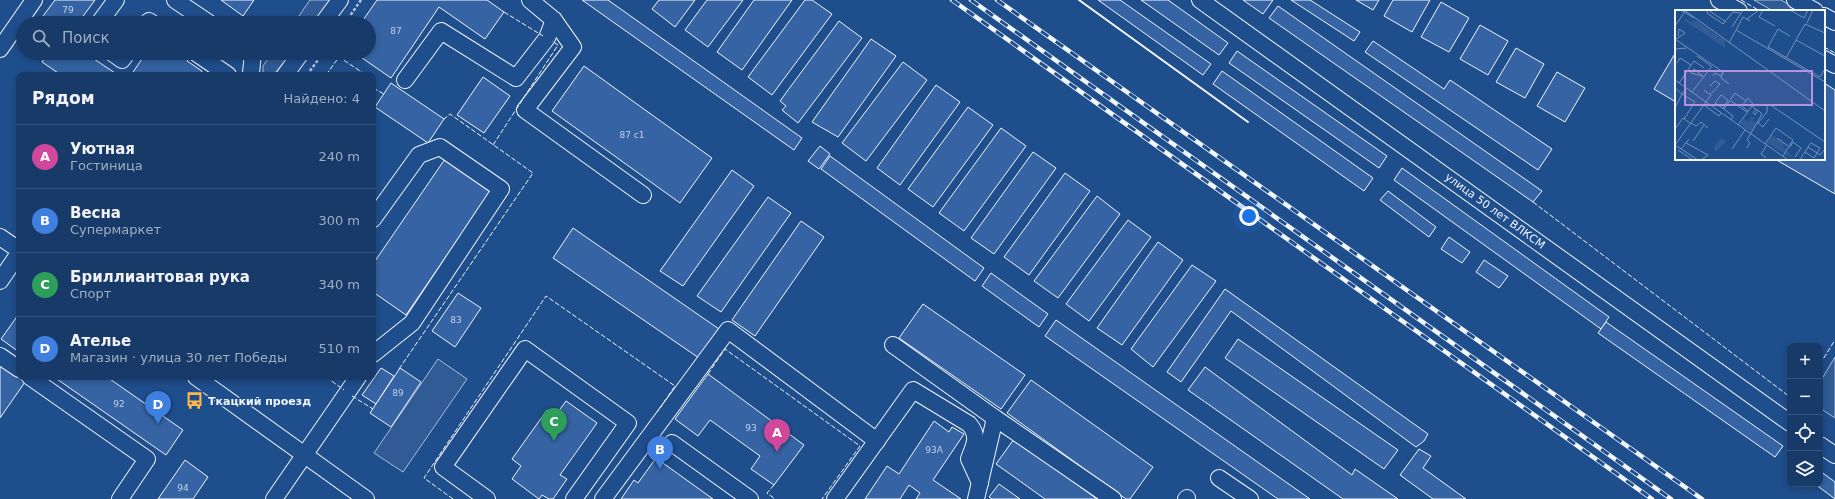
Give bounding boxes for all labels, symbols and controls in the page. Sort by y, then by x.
house number: 79 [62,5,74,15]
inset map [1675,10,1825,160]
search box [16,16,376,60]
house number: 87 [390,26,402,36]
icon: search [30,27,52,49]
text: Поиск [62,29,110,47]
text: Рядом [32,88,95,108]
text: Найдено: 4 [284,91,360,106]
house number: 87 с1 [620,130,645,140]
text: Уютная [70,140,135,158]
text: A [40,149,50,164]
text: 240 m [318,149,360,164]
text: Гостиница [70,158,143,173]
street label: улица 50 лет ВЛКСМ [1442,170,1548,252]
text: Весна [70,204,121,222]
your location [1239,206,1259,226]
text: B [40,213,50,228]
text: 300 m [318,213,360,228]
text: Супермаркет [70,222,161,237]
text: Бриллиантовая рука [70,268,250,286]
text: C [40,277,50,292]
text: 340 m [318,277,360,292]
text: Спорт [70,286,111,301]
house number: 83 [450,315,462,325]
text: Ателье [70,332,131,350]
text: D [40,341,50,356]
text: 510 m [318,341,360,356]
map controls [1787,343,1823,487]
button: + [1787,343,1823,379]
text: Магазин · улица 30 лет Победы [70,350,287,365]
button: − [1787,379,1823,415]
house number: 89 [392,388,404,398]
pin: D [145,391,171,424]
bus stop icon: Ткацкий проезд [185,391,205,411]
place label: Ткацкий проезд [208,395,311,408]
house number: 92 [113,399,125,409]
pin: C [541,408,567,441]
button: locate [1787,415,1823,451]
pin: A [764,419,790,452]
house number: 93 [745,423,757,433]
pin: B [647,436,673,469]
house number: 93А [925,445,944,455]
button: layers [1787,451,1823,487]
house number: 94 [177,483,189,493]

